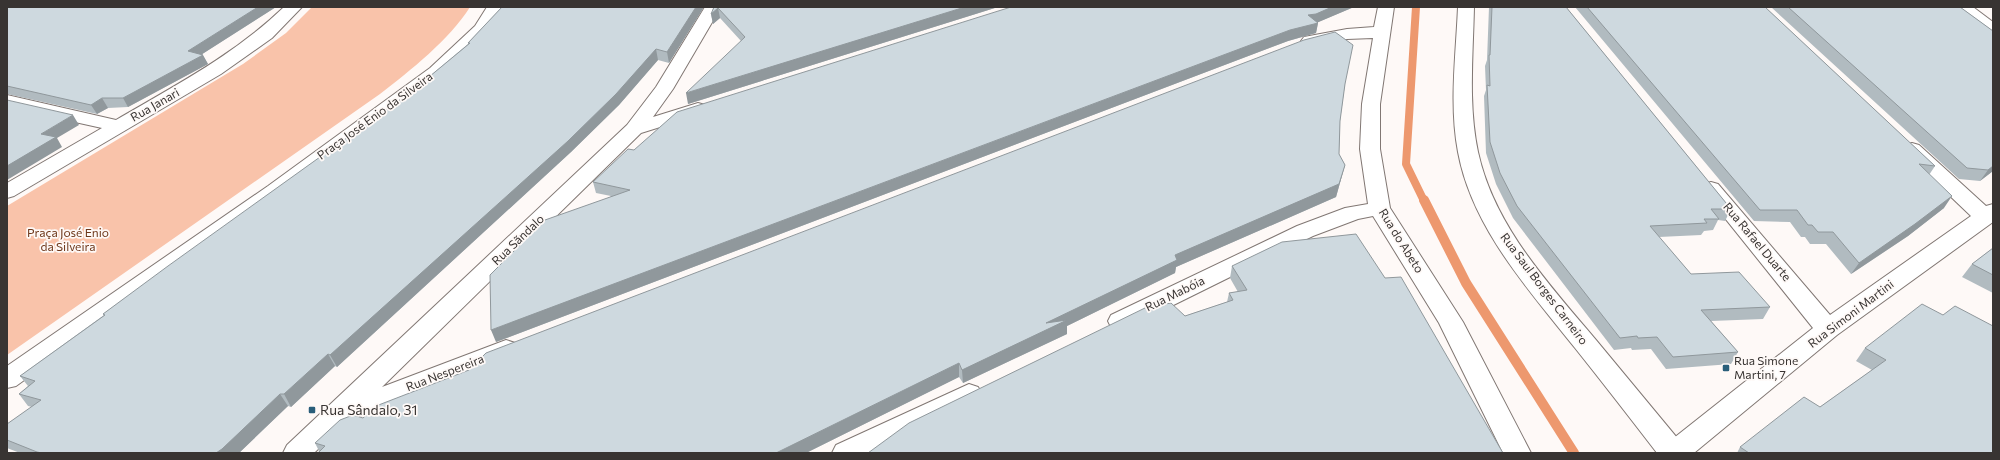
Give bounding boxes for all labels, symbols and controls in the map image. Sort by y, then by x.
street label: Praça José Enio da Silveira [314,69,435,163]
street label: Rua Janari [128,85,182,125]
street label: Rua Rafael Duarte [1721,199,1795,283]
street label: Rua do Abeto [1376,206,1427,275]
street label: Rua Sãndalo [488,211,546,268]
park label: Praça José Enio da Silveira [27,225,109,253]
street label: Rua Saul Borges Carneiro [1498,230,1591,347]
street label: Rua Mabóia [1142,273,1207,314]
street label: Rua Simoni Martini [1805,276,1896,350]
street label: Rua Nespereira [404,351,486,393]
place label: Rua Simone Martini, 7 [1734,353,1798,381]
marker: Rua Simone Martini, 7 [1721,363,1731,373]
place label: Rua Sândalo, 31 [320,401,417,418]
marker: Rua Sândalo, 31 [307,405,317,415]

